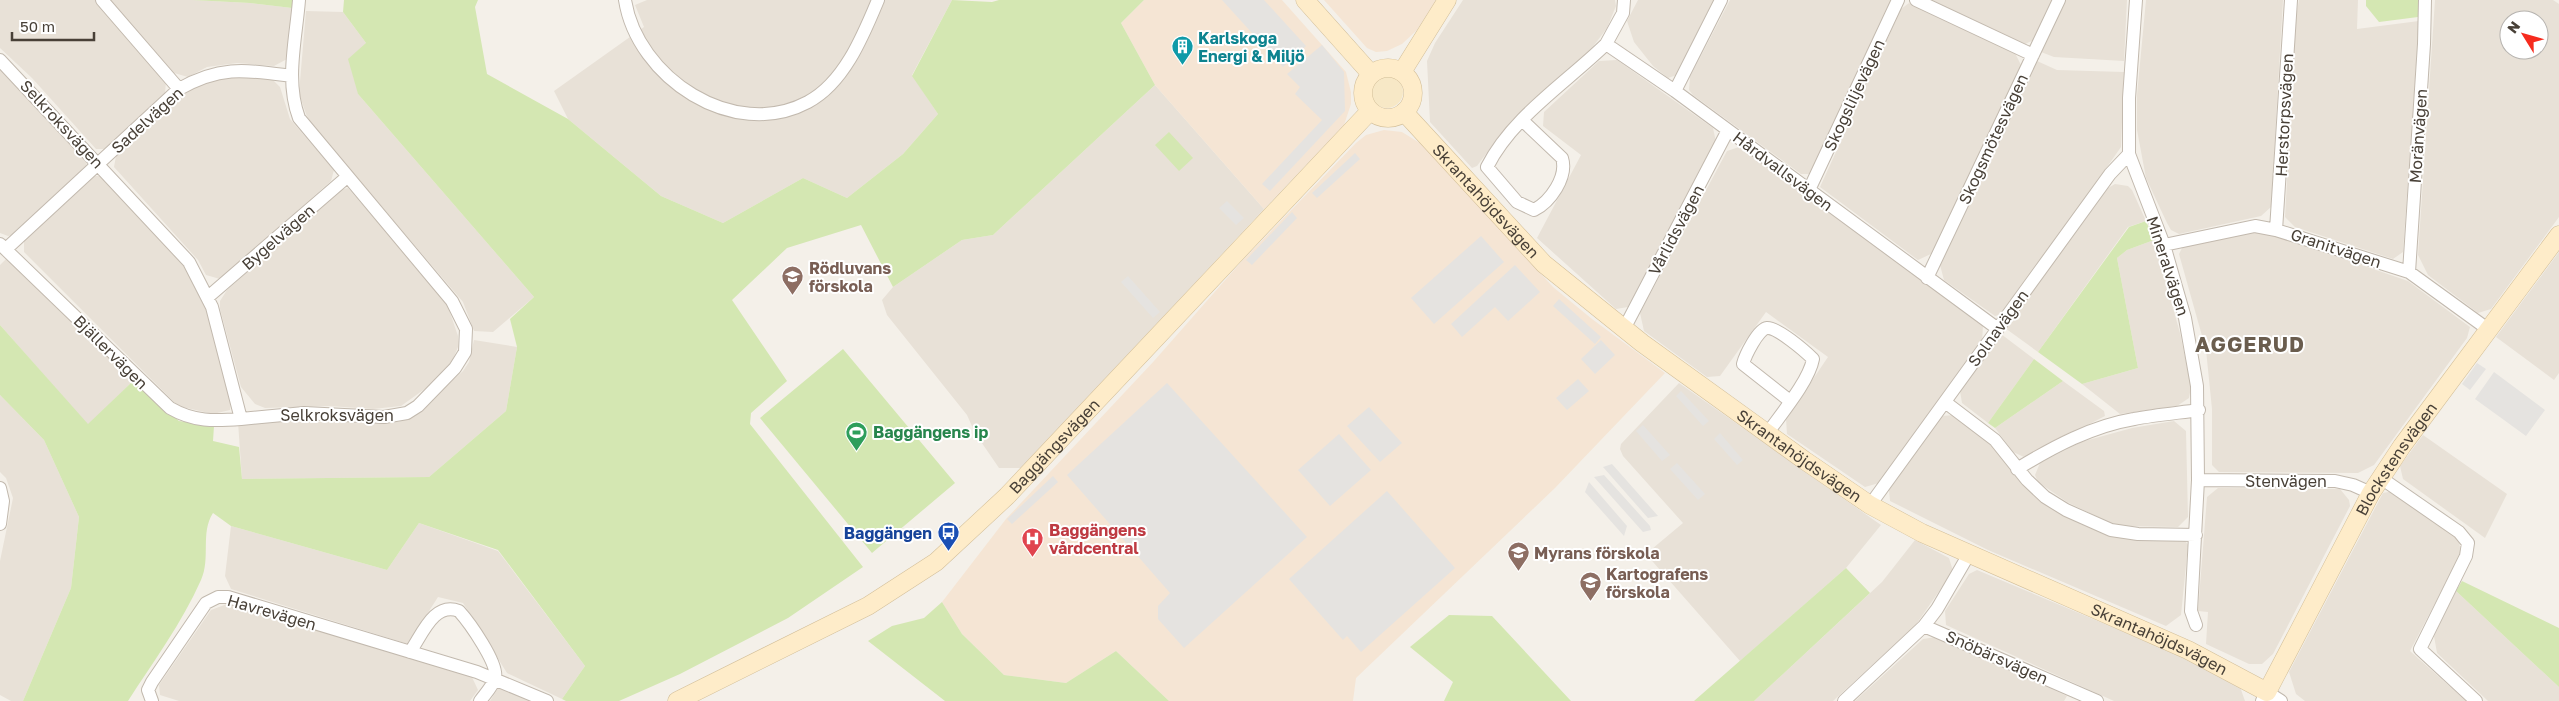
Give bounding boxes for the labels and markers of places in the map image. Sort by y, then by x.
place label: Karlskoga Energi & Miljö [1198,28,1305,66]
building icon: Karlskoga Energi & Miljö [1170,35,1194,66]
place label: Rödluvans förskola [809,258,891,296]
school or university icon: Rödluvans förskola [781,265,805,296]
sports icon: Baggängens ip [845,420,869,451]
place label: Baggängens ip [873,422,989,442]
place label: Baggängens vårdcentral [1049,520,1146,558]
bus stop icon: Baggängen [936,521,960,552]
place label: Baggängen [844,523,932,543]
hospital icon: Baggängens vårdcentral [1021,527,1045,558]
school or university icon: Myrans förskola [1506,541,1530,572]
place label: Myrans förskola [1534,543,1660,563]
place label: Kartografens förskola [1606,564,1708,602]
school or university icon: Kartografens förskola [1578,571,1602,602]

